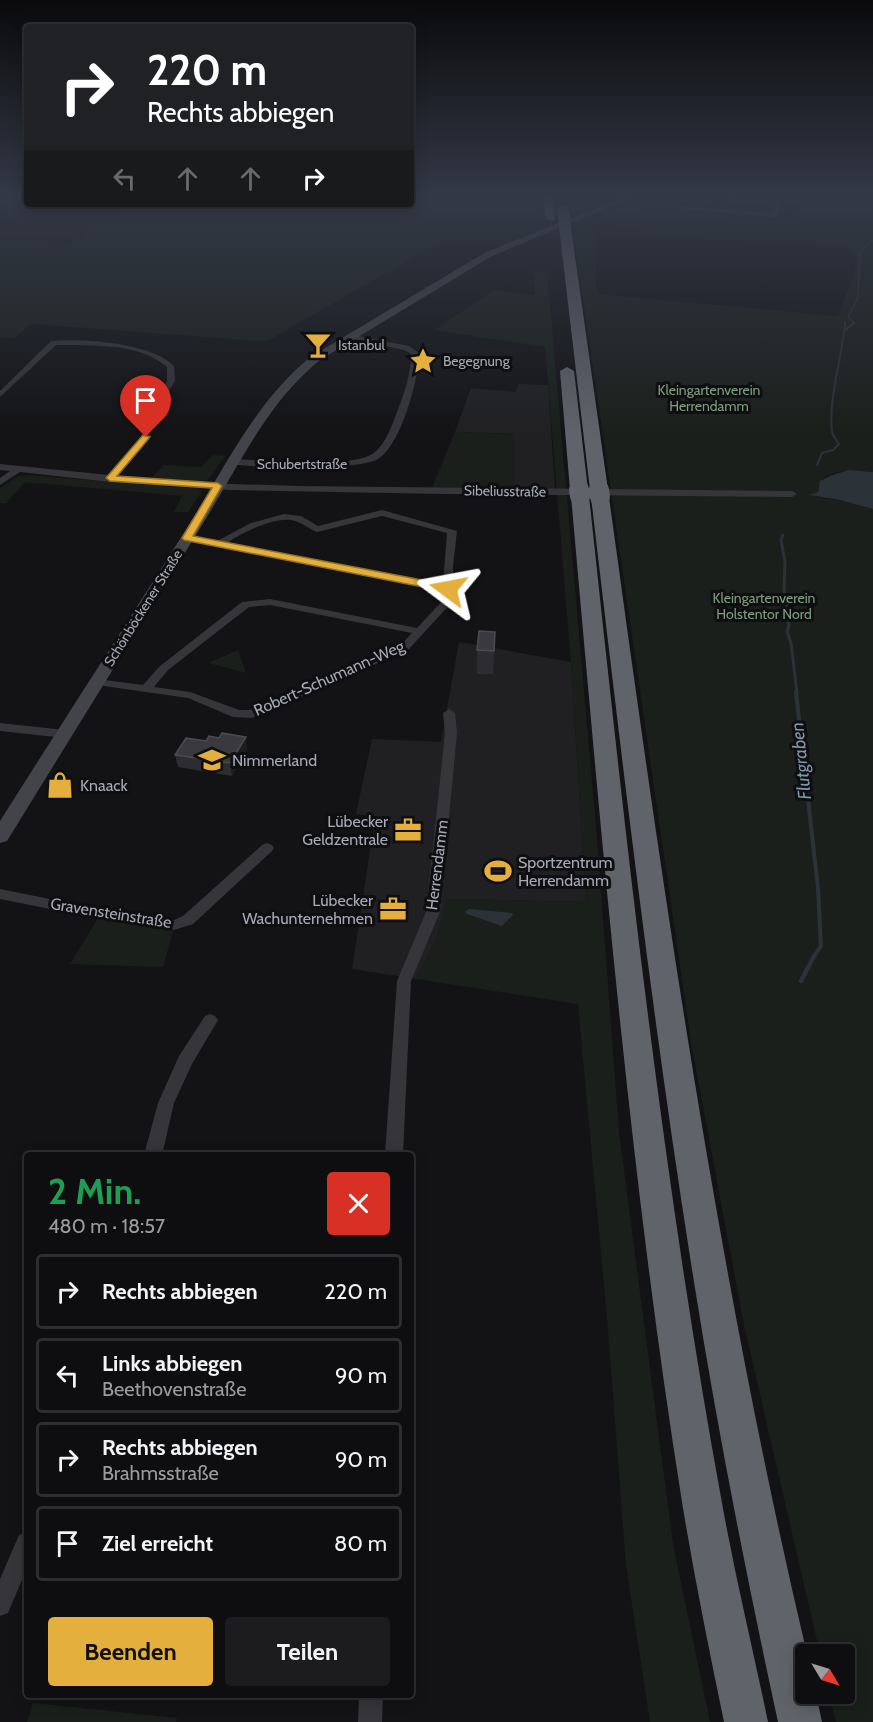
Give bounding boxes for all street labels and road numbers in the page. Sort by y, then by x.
street label: Schubertstraße [257,455,347,473]
street label: Sibeliusstraße [464,481,546,501]
street label: Schönböckener Straße [100,546,186,670]
street label: Robert-Schumann-Weg [251,636,408,720]
street label: Herrendamm [422,819,452,911]
street label: Gravensteinstraße [49,894,173,932]

